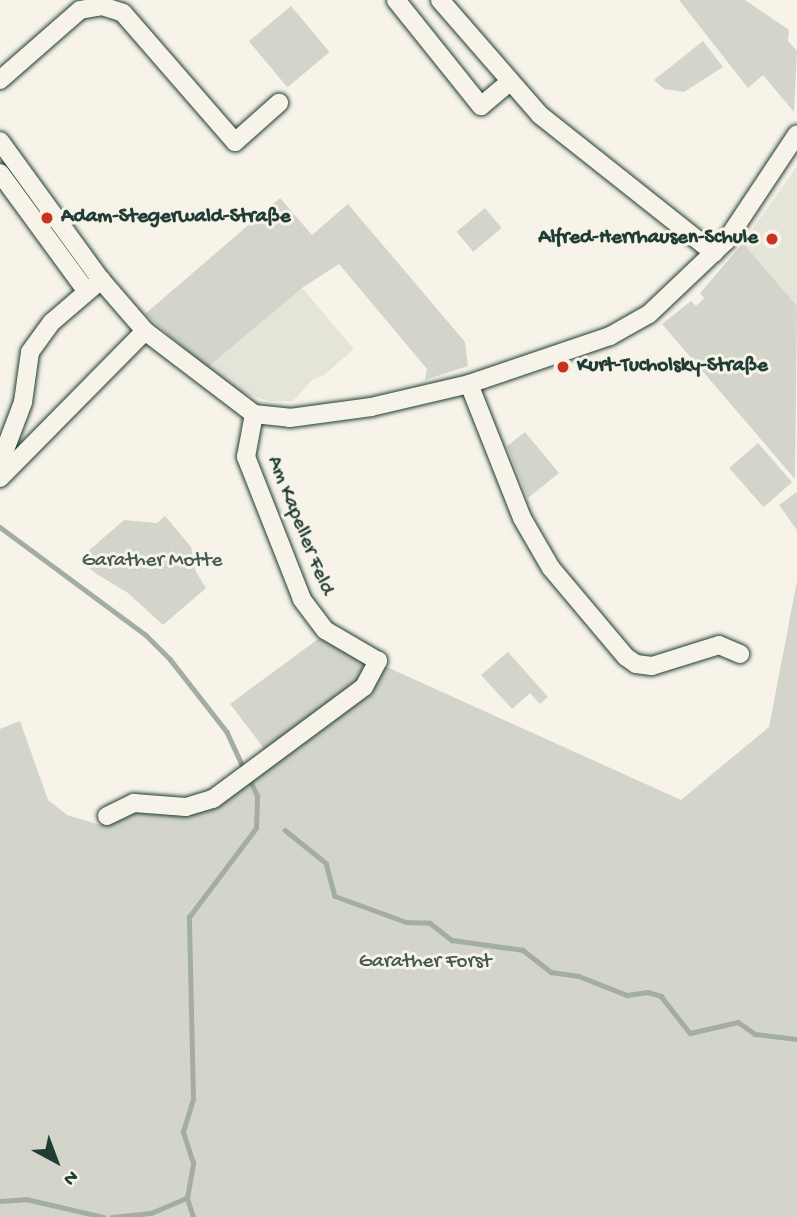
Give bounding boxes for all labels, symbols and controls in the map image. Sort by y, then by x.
place label: Adam-Stegerwald-Straße [61,205,291,231]
marker: Adam-Stegerwald-Straße [39,210,55,226]
place label: Alfred-Herrhausen-Schule [538,226,758,252]
marker: Alfred-Herrhausen-Schule [764,231,780,247]
place label: Kurt-Tucholsky-Straße [577,354,768,380]
marker: Kurt-Tucholsky-Straße [555,359,571,375]
street label: Am Kapeller Feld [260,453,338,599]
park label: Garather Motte [82,549,222,575]
park label: Garather Forst [359,950,491,976]
north arrow [21,1126,91,1196]
text: N [58,1164,82,1190]

